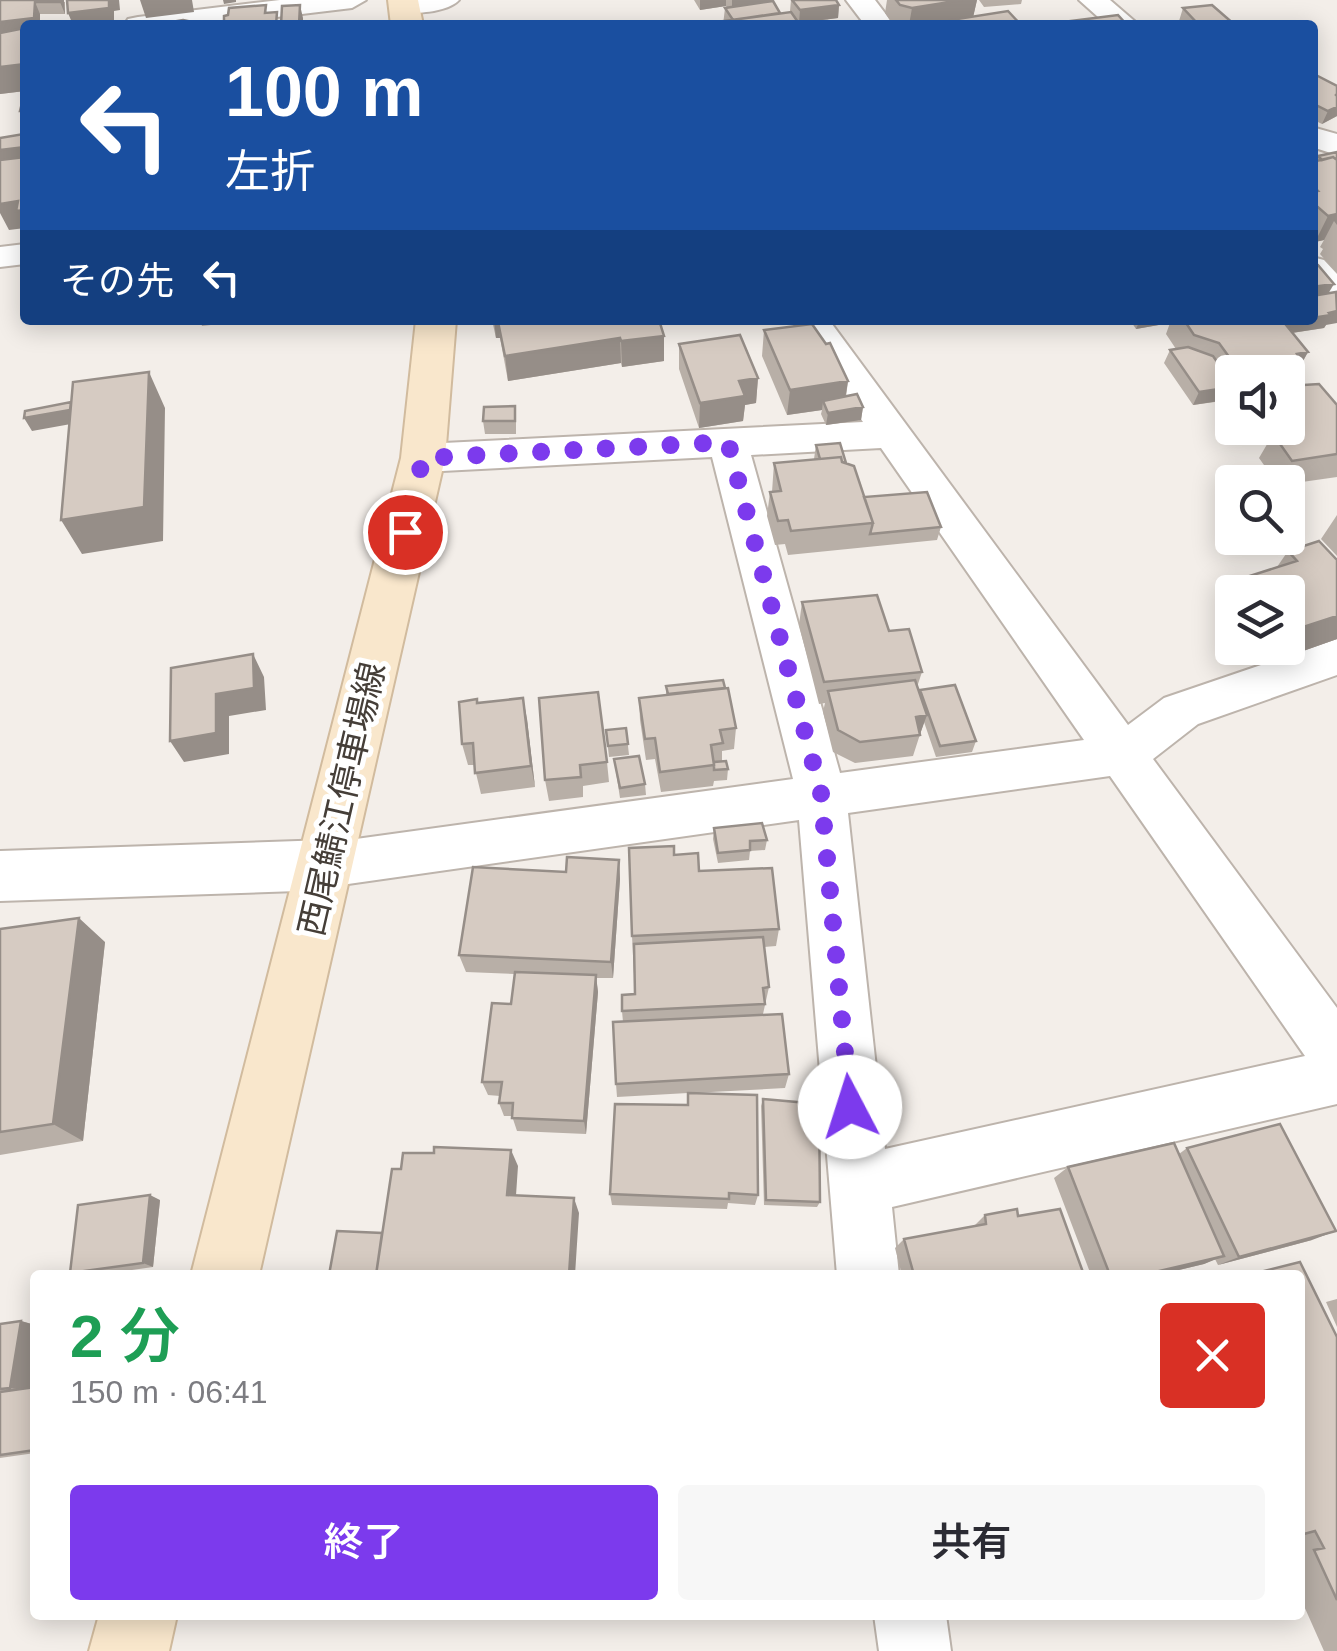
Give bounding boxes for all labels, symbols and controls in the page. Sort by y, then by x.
text: 100 m [225,53,423,131]
icon: left [60,60,190,190]
text: 左折 [225,146,315,197]
icon: left [194,250,249,305]
text: その先 [60,260,174,302]
map controls [1215,355,1305,665]
button: sound [1215,355,1305,445]
button: search [1215,465,1305,555]
pin [363,490,448,575]
icon: arrive [378,505,433,560]
button: layers [1215,575,1305,665]
street label: 西尾鯖江停車場線 [291,658,392,940]
position arrow [798,1055,902,1159]
text: 2 分 [70,1303,180,1370]
button: close [1160,1303,1265,1408]
text: 150 m · 06:41 [70,1374,267,1410]
button: 終了 [70,1485,658,1600]
button: 共有 [678,1485,1265,1600]

